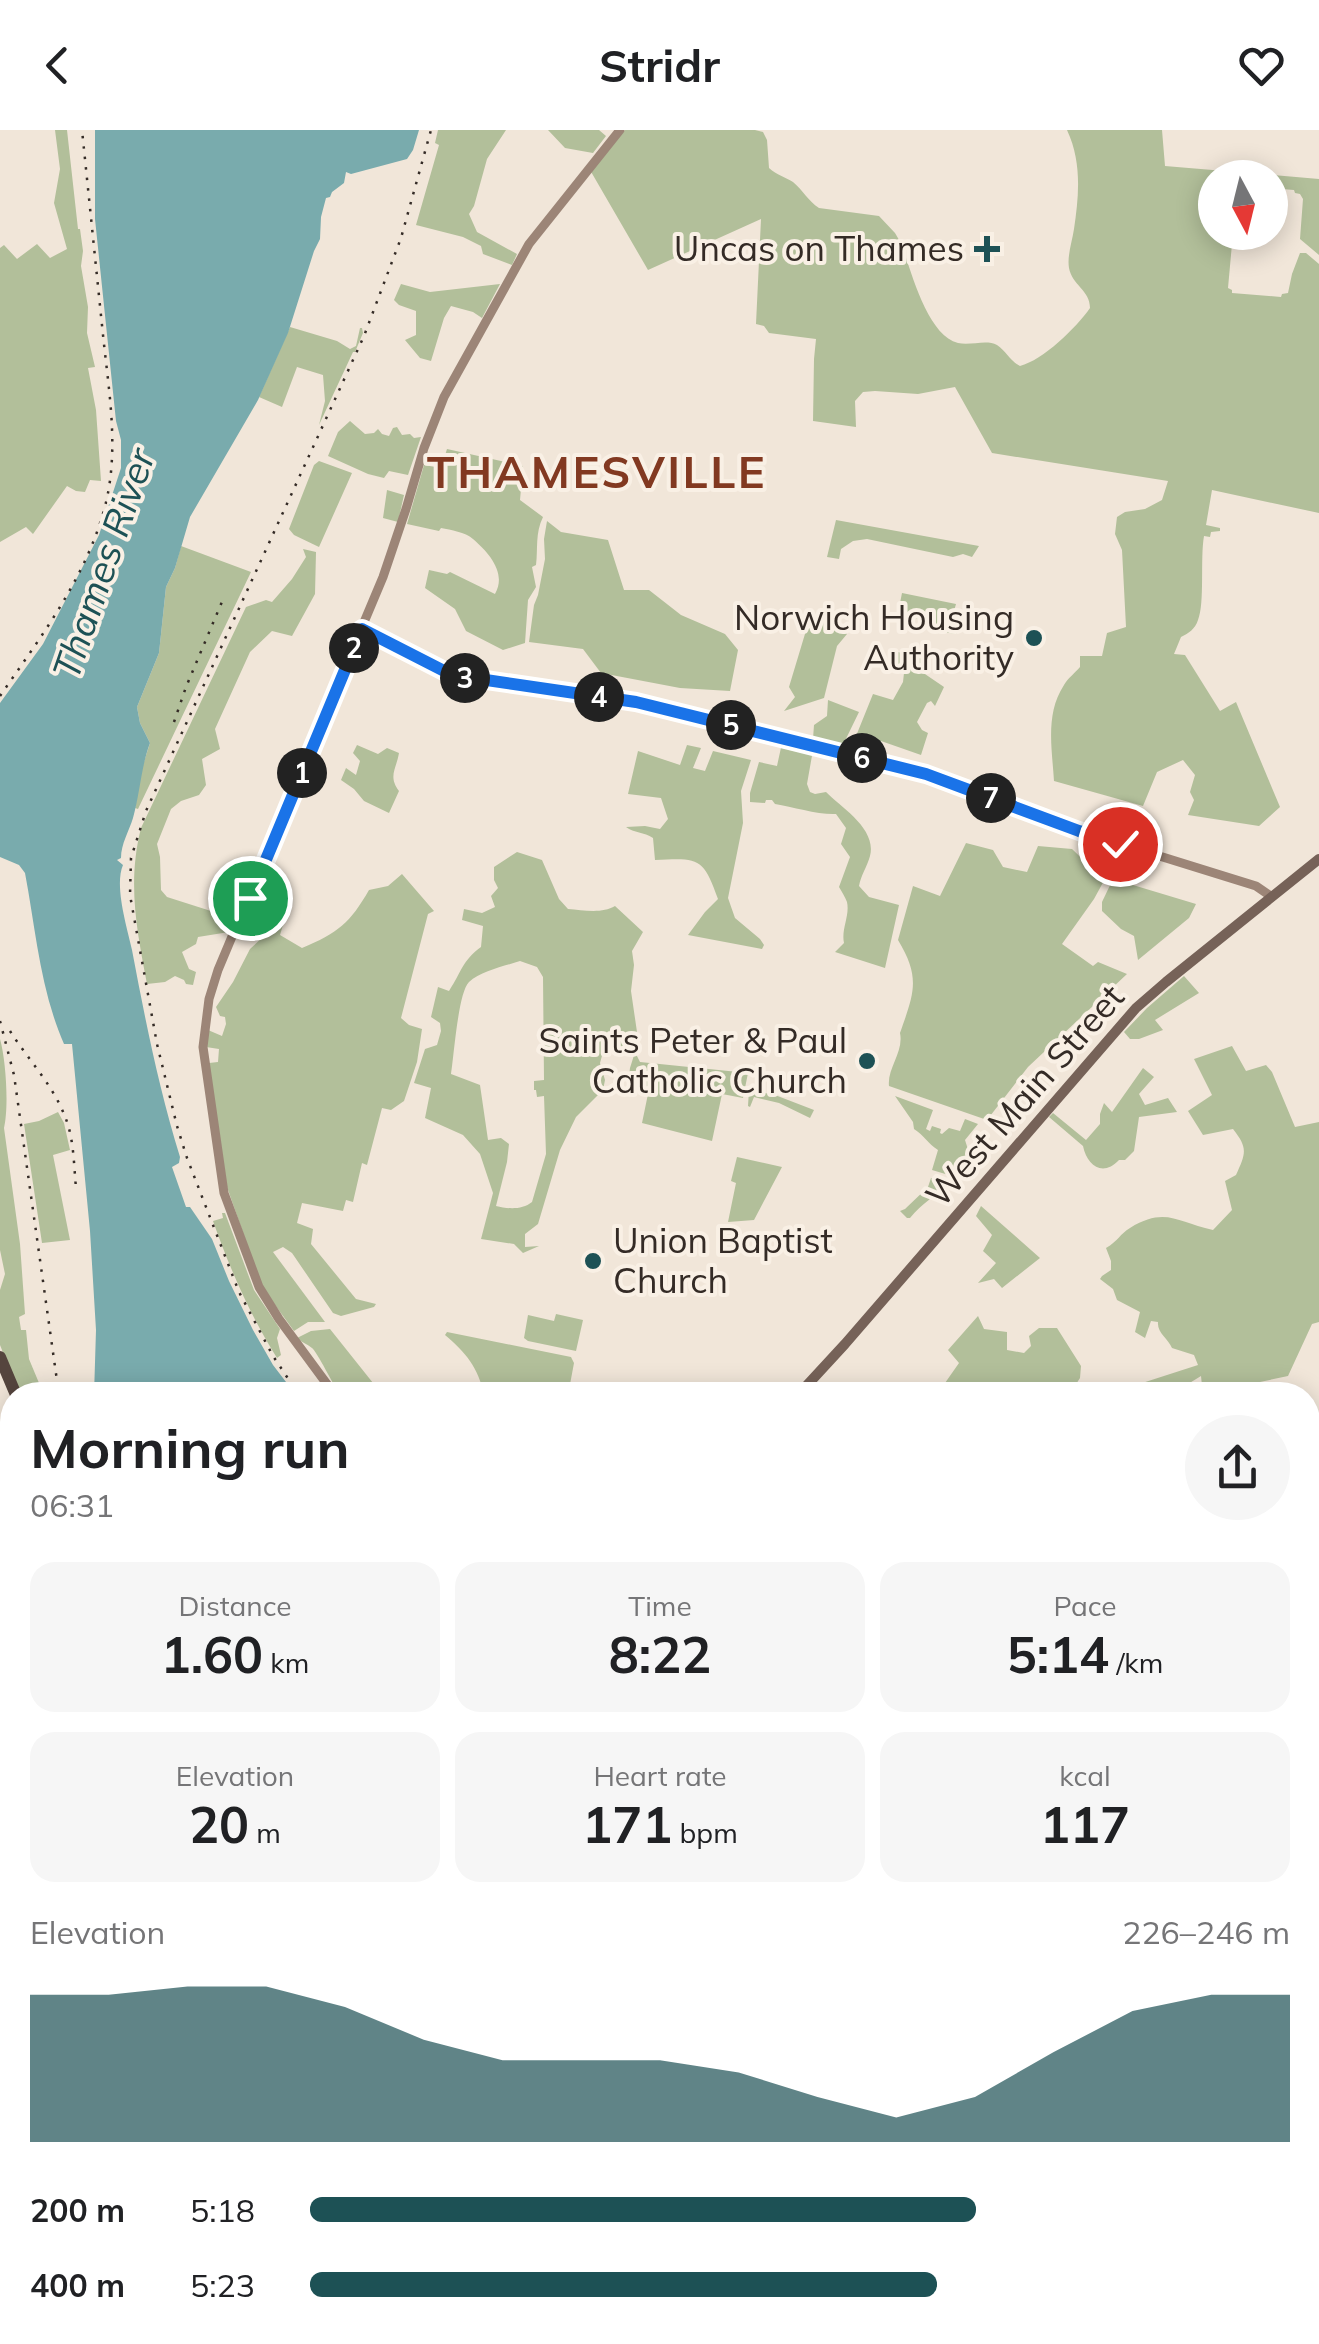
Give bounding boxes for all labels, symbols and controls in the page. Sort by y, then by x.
text: Stridr [599,37,720,93]
icon: back [30,38,85,93]
icon: heart [1234,38,1289,93]
north arrow [1198,160,1288,250]
map controls [1198,160,1288,250]
place label: Uncas on Thames [674,226,964,270]
marker: Uncas on Thames [974,236,1000,262]
water label: Thames River [41,440,166,685]
district label: THAMESVILLE [427,443,767,499]
place label: Norwich Housing Authority [734,595,1014,679]
pin: 2 [329,623,379,673]
marker: Norwich Housing Authority [1023,627,1045,649]
text: 2 [346,630,362,665]
pin: 3 [440,653,490,703]
text: 3 [457,660,473,695]
pin: 4 [574,672,624,722]
text: 4 [591,679,607,714]
pin: 5 [706,700,756,750]
text: 5 [723,707,739,742]
pin: 6 [837,733,887,783]
text: 6 [854,740,870,775]
pin: 1 [277,748,327,798]
text: 1 [294,755,310,790]
pin: 7 [966,773,1016,823]
text: 7 [983,780,999,815]
pin [1078,802,1163,887]
icon: check [1093,817,1148,872]
pin [208,856,293,941]
icon: arrive [223,871,278,926]
street label: West Main Street [916,975,1133,1216]
place label: Saints Peter & Paul Catholic Church [539,1018,847,1102]
marker: Saints Peter & Paul Catholic Church [856,1050,878,1072]
place label: Union Baptist Church [613,1218,833,1302]
marker: Union Baptist Church [582,1250,604,1272]
text: Morning run [30,1413,350,1482]
button: share [1185,1415,1290,1520]
text: 06:31 [30,1485,114,1525]
text: Distance [178,1588,292,1623]
text: Time [628,1588,692,1623]
text: Pace [1053,1588,1117,1623]
text: 1.60 [161,1623,263,1686]
text: 8:22 [609,1623,711,1686]
text: 5:14 [1007,1623,1109,1686]
text: km [263,1645,309,1680]
text: /km [1109,1645,1163,1680]
text: Elevation [176,1758,294,1793]
text: Heart rate [593,1758,727,1793]
text: kcal [1059,1758,1111,1793]
text: 20 [189,1793,249,1856]
text: 171 [582,1793,672,1856]
text: 117 [1040,1793,1130,1856]
text: m [249,1815,281,1850]
text: bpm [672,1815,738,1850]
text: Elevation [30,1912,165,1952]
text: 226–246 m [1122,1912,1290,1952]
text: 200 m [30,2190,125,2230]
text: 5:18 [190,2190,255,2230]
text: 400 m [30,2265,125,2305]
text: 5:23 [190,2265,255,2305]

